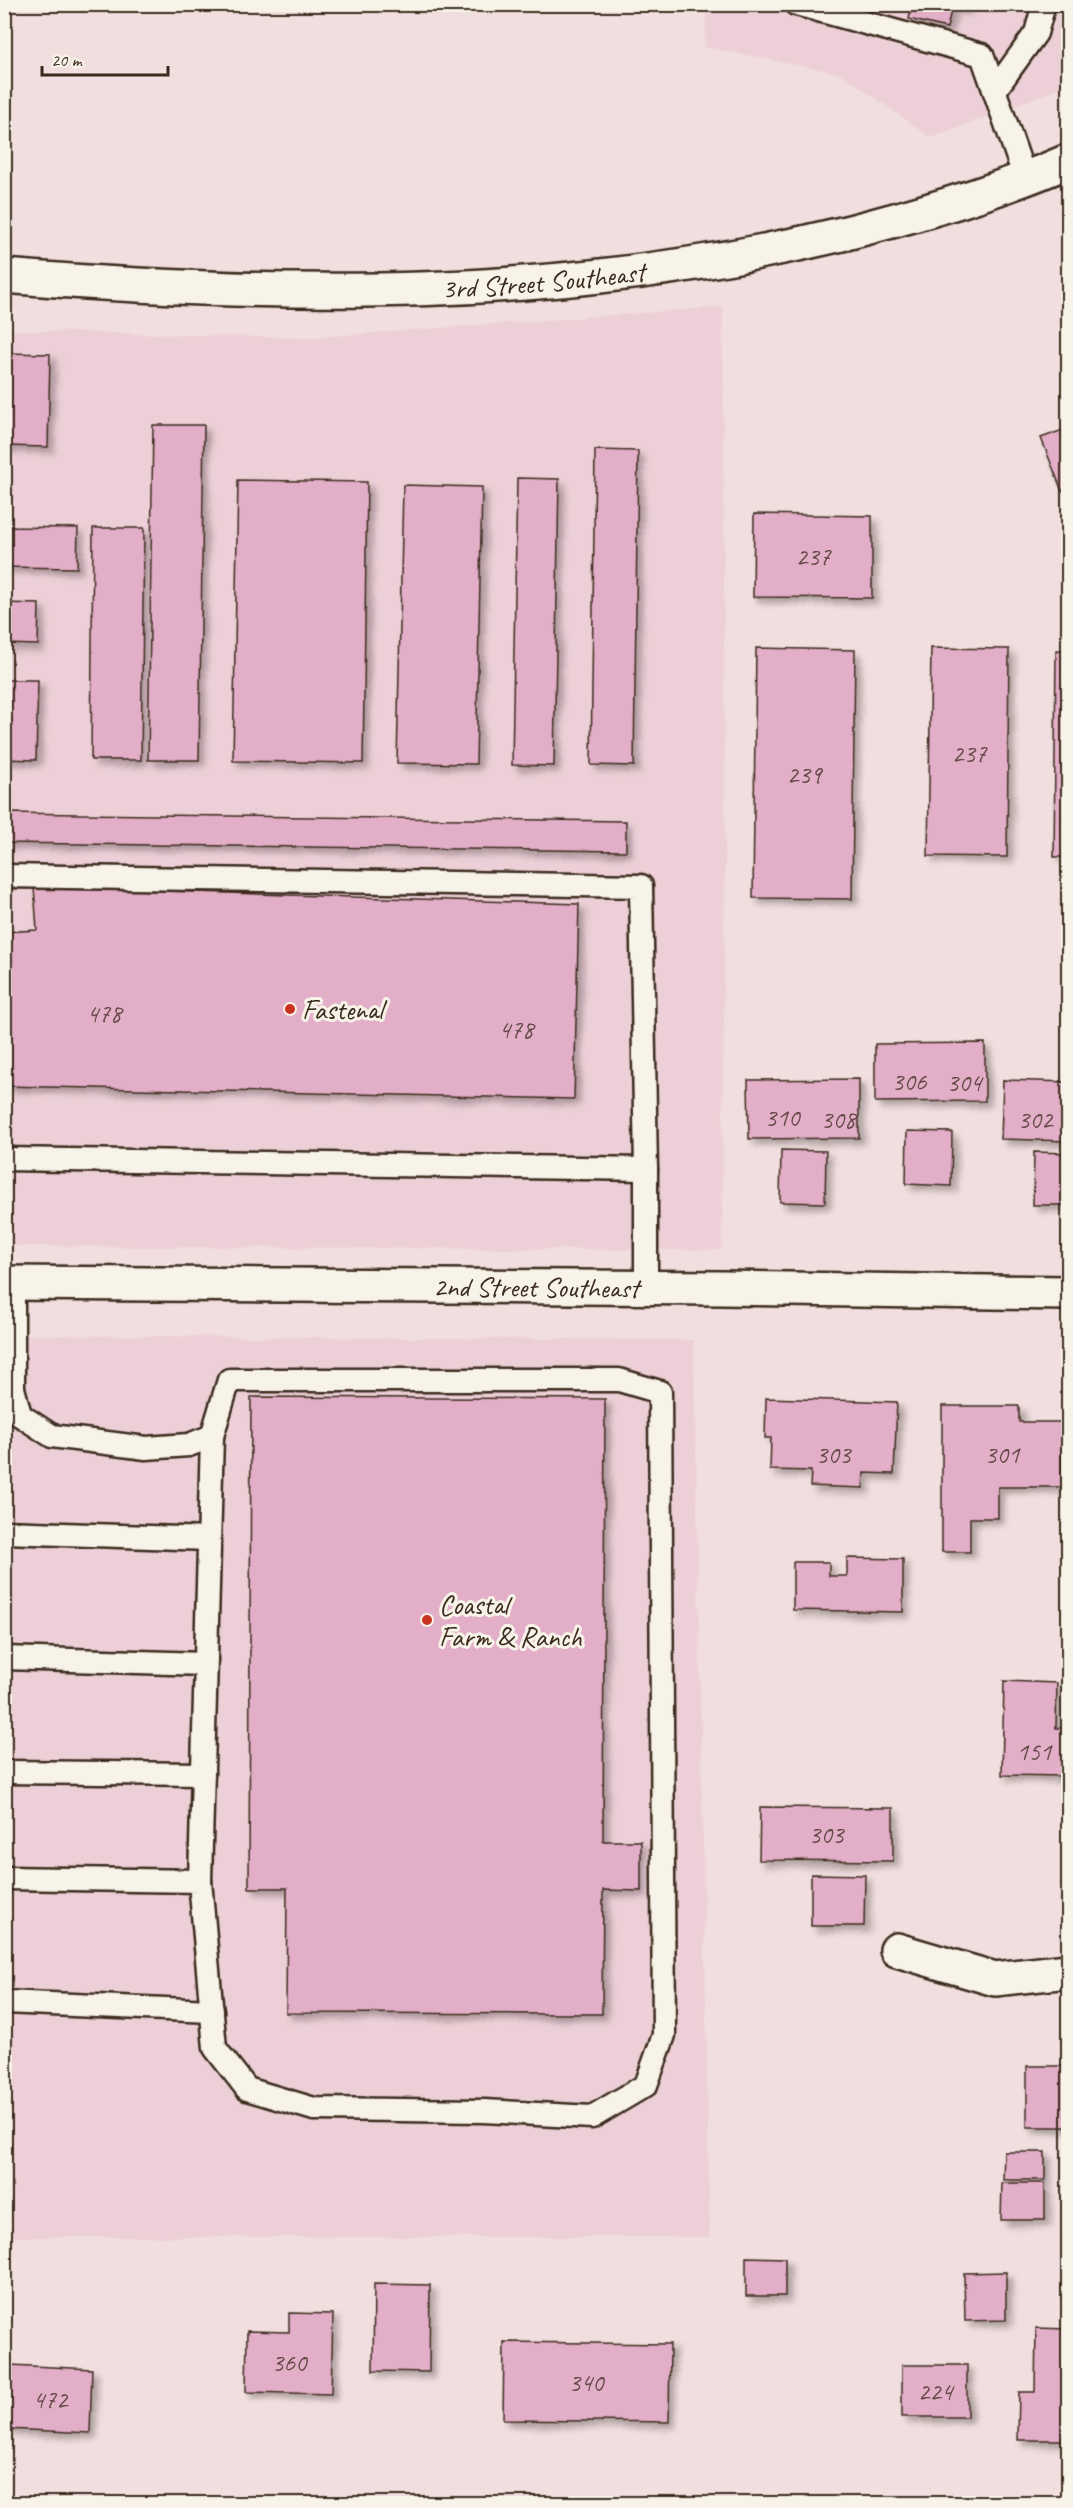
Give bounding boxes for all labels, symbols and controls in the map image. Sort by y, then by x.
scale bar [42,39,168,77]
text: 20 m [51,49,84,71]
street label: 3rd Street Southeast [441,253,650,306]
house number: 237 [795,540,832,573]
house number: 237 [951,737,988,770]
house number: 239 [786,758,824,791]
place label: Fastenal [302,992,388,1027]
house number: 478 [86,997,124,1030]
marker: Fastenal [283,1002,297,1016]
house number: 478 [498,1013,536,1046]
house number: 306 [891,1065,928,1098]
house number: 304 [946,1066,984,1099]
house number: 310 [764,1101,802,1134]
house number: 308 [820,1103,858,1136]
house number: 302 [1017,1103,1055,1136]
street label: 2nd Street Southeast [433,1268,643,1305]
house number: 303 [815,1438,853,1471]
house number: 301 [984,1438,1021,1471]
place label: Coastal Farm & Ranch [439,1587,582,1654]
marker: Coastal Farm & Ranch [420,1613,434,1627]
house number: 151 [1016,1735,1053,1768]
house number: 303 [808,1818,846,1851]
house number: 360 [271,2346,309,2379]
house number: 340 [568,2366,606,2399]
house number: 224 [917,2375,955,2408]
house number: 472 [32,2383,70,2416]

